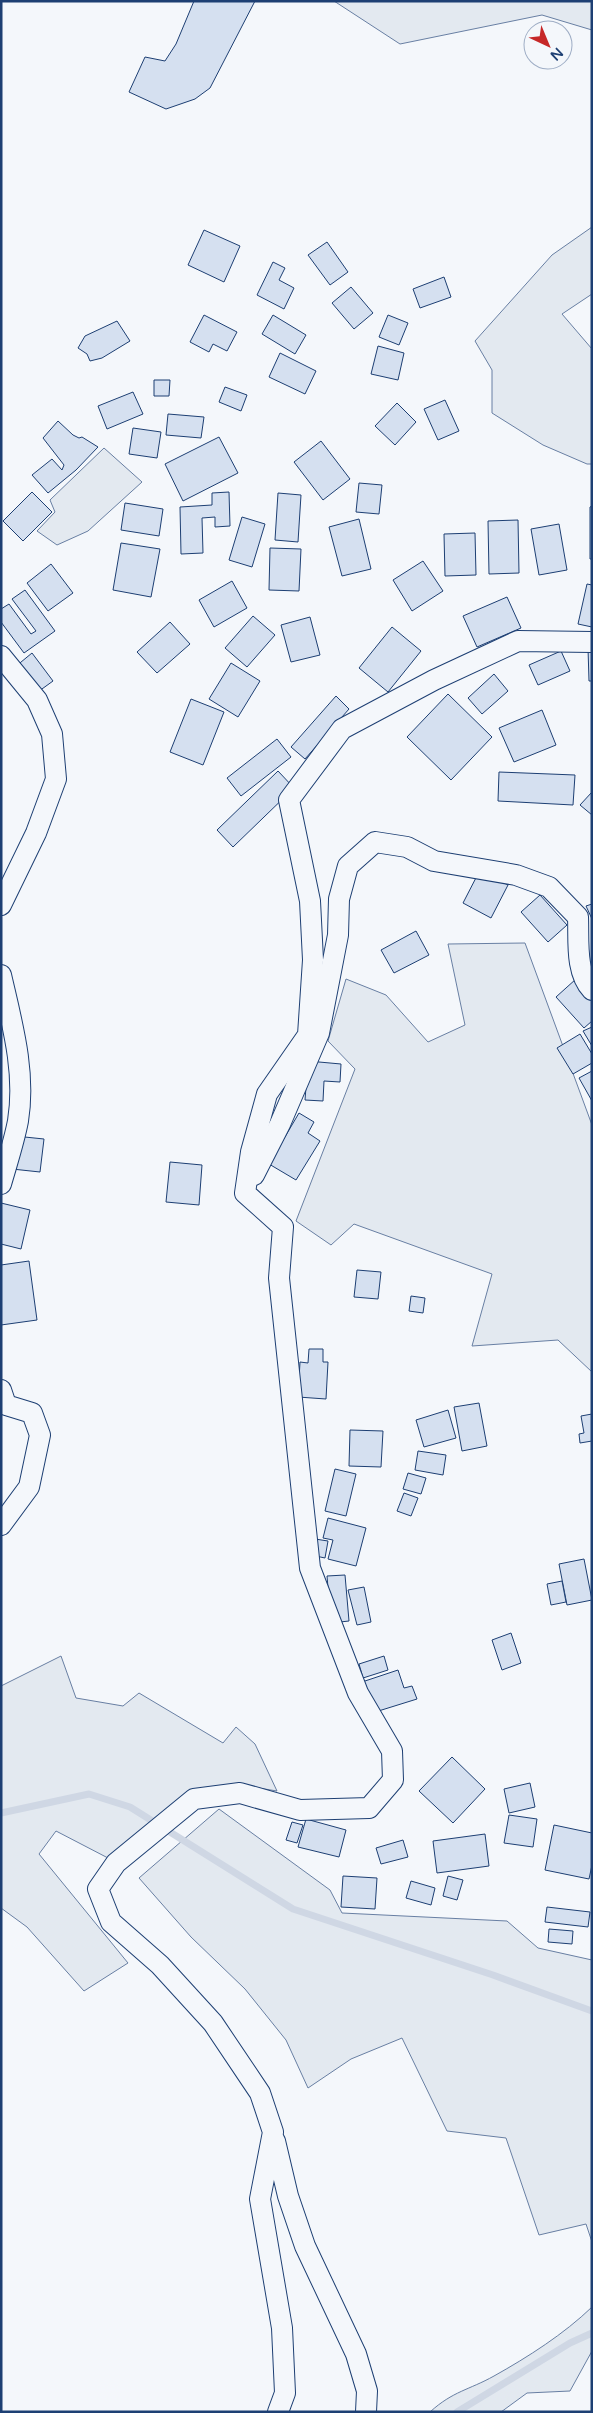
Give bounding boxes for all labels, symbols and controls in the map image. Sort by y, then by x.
north arrow [523,20,573,70]
text: N [547,44,567,64]

